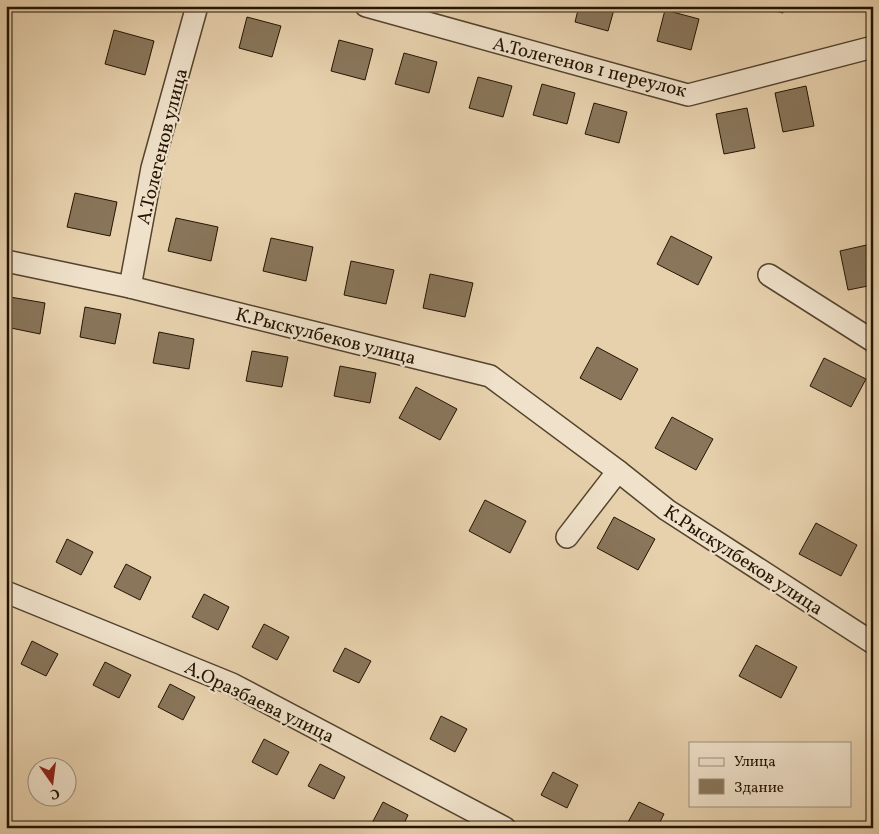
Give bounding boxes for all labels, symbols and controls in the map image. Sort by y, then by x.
street label: А.Толегенов 1 переулок [490,31,689,105]
street label: А.Толегенов улица [131,66,195,227]
street label: К.Рыскулбеков улица [233,302,419,372]
street label: К.Рыскулбеков улица [658,499,828,622]
street label: А.Оразбаева улица [180,655,338,750]
legend [689,742,852,806]
text: Улица [734,752,776,773]
north arrow [28,756,78,806]
text: Здание [734,778,784,799]
text: С [48,783,61,803]

